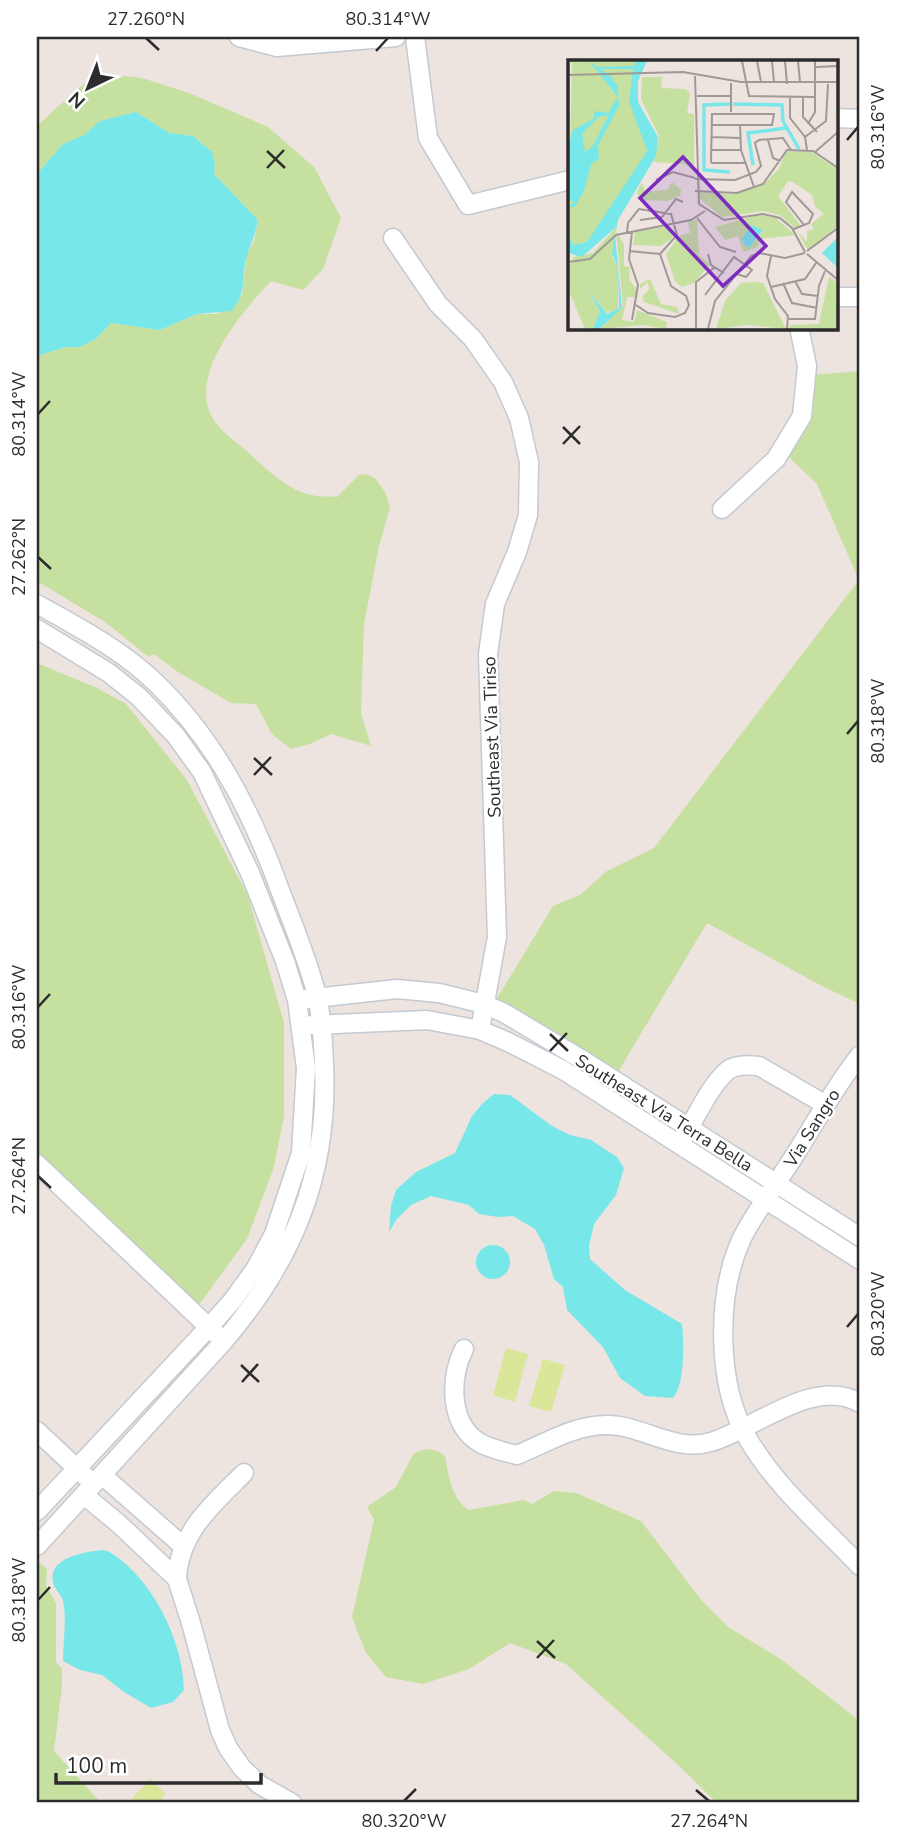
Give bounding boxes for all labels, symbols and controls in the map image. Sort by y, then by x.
text: 27.260°N [107,7,185,31]
text: 80.314°W [346,7,431,31]
north arrow [52,52,122,122]
inset map [568,60,838,329]
text: 80.316°W [866,84,890,169]
text: N [63,85,91,114]
text: 80.314°W [7,371,31,456]
text: 27.262°N [7,518,31,596]
street label: Southeast Via Tiriso [477,656,507,818]
text: 80.318°W [866,678,890,763]
text: 80.316°W [7,964,31,1049]
street label: Southeast Via Terra Bella [571,1049,757,1177]
street label: Via Sangro [778,1084,846,1173]
text: 27.264°N [7,1137,31,1215]
text: 80.320°W [866,1271,890,1356]
text: 80.318°W [7,1557,31,1642]
scale bar [56,1742,261,1786]
text: 100 m [66,1752,127,1780]
text: 80.320°W [362,1809,447,1833]
text: 27.264°N [670,1809,748,1833]

